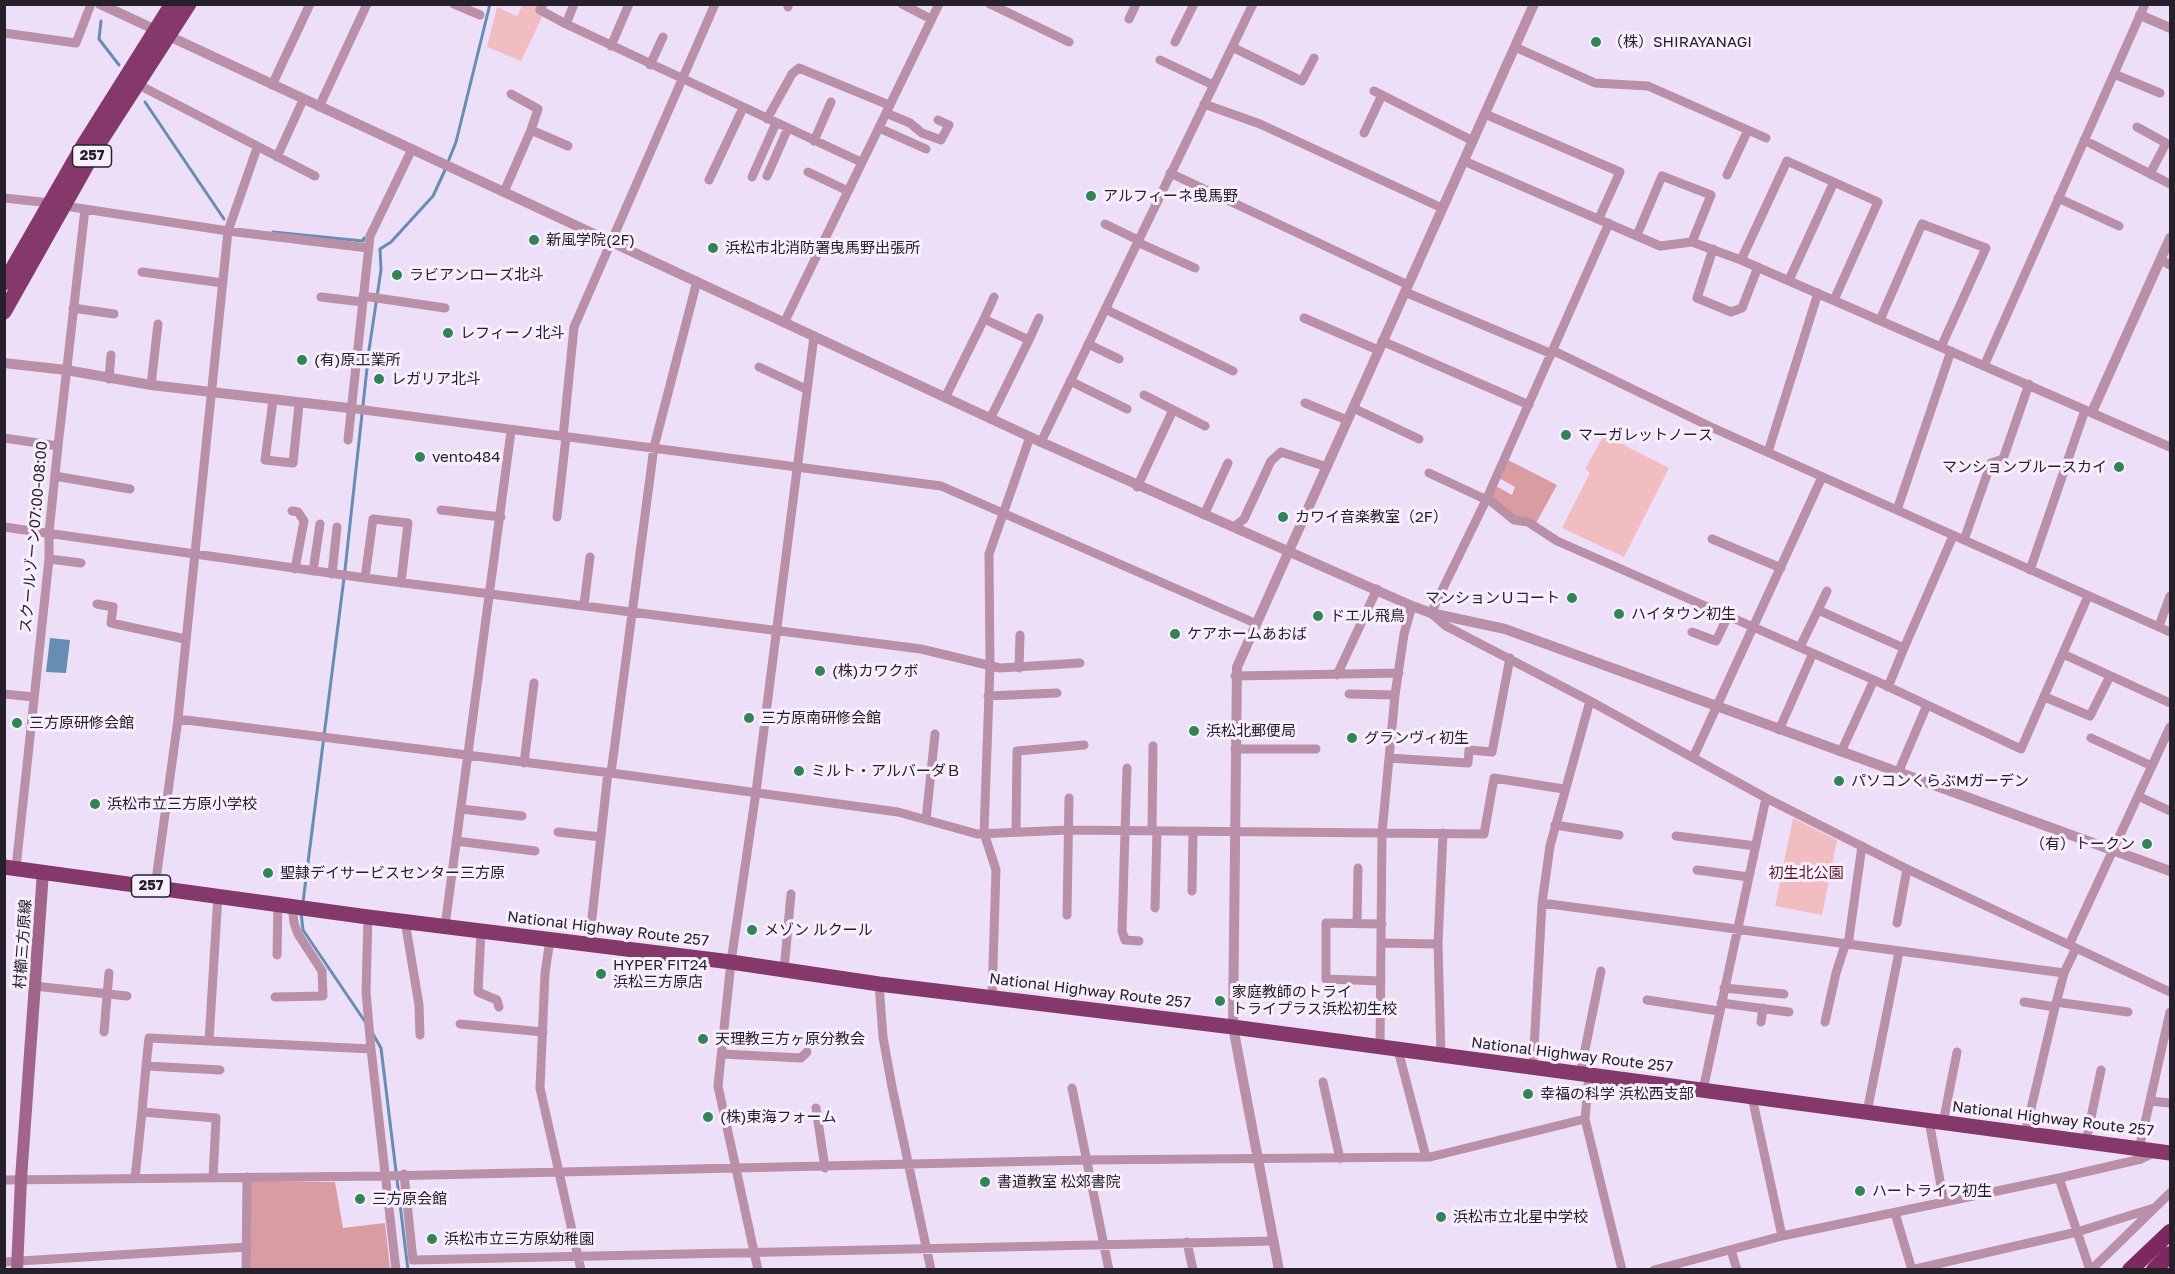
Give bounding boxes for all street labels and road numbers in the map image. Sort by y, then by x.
road number: 257 [72,145,112,167]
street label: スクールゾーン07:00-08:00 [17,440,51,634]
road number: 257 [132,875,170,897]
street label: 村櫛三方原線 [11,898,35,990]
street label: National Highway Route 257 [506,908,710,950]
street label: National Highway Route 257 [988,970,1192,1012]
street label: National Highway Route 257 [1470,1034,1674,1076]
street label: National Highway Route 257 [1951,1098,2155,1140]

